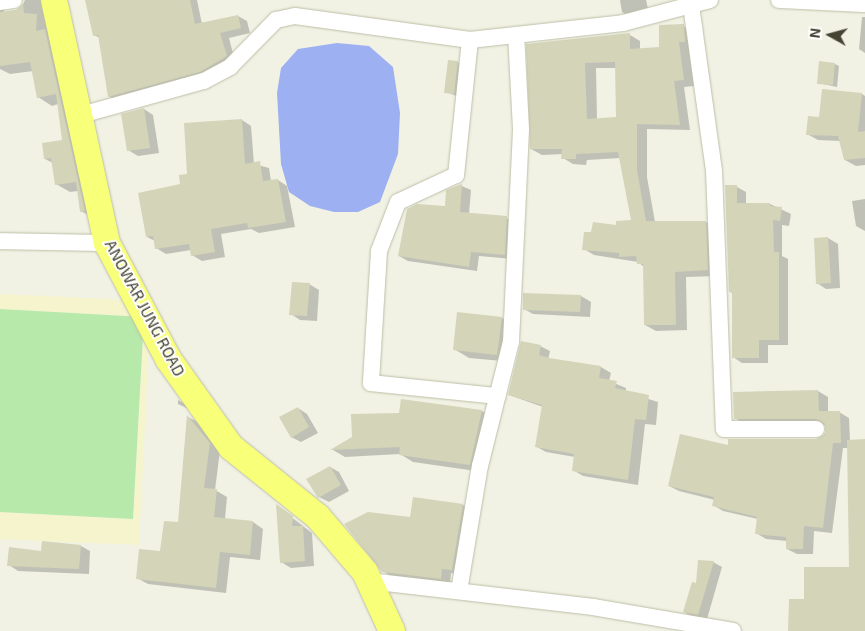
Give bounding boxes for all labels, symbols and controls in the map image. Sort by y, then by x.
north arrow [805,10,855,60]
text: N [806,27,824,39]
street label: ANOWAR JUNG ROAD [101,236,189,380]

